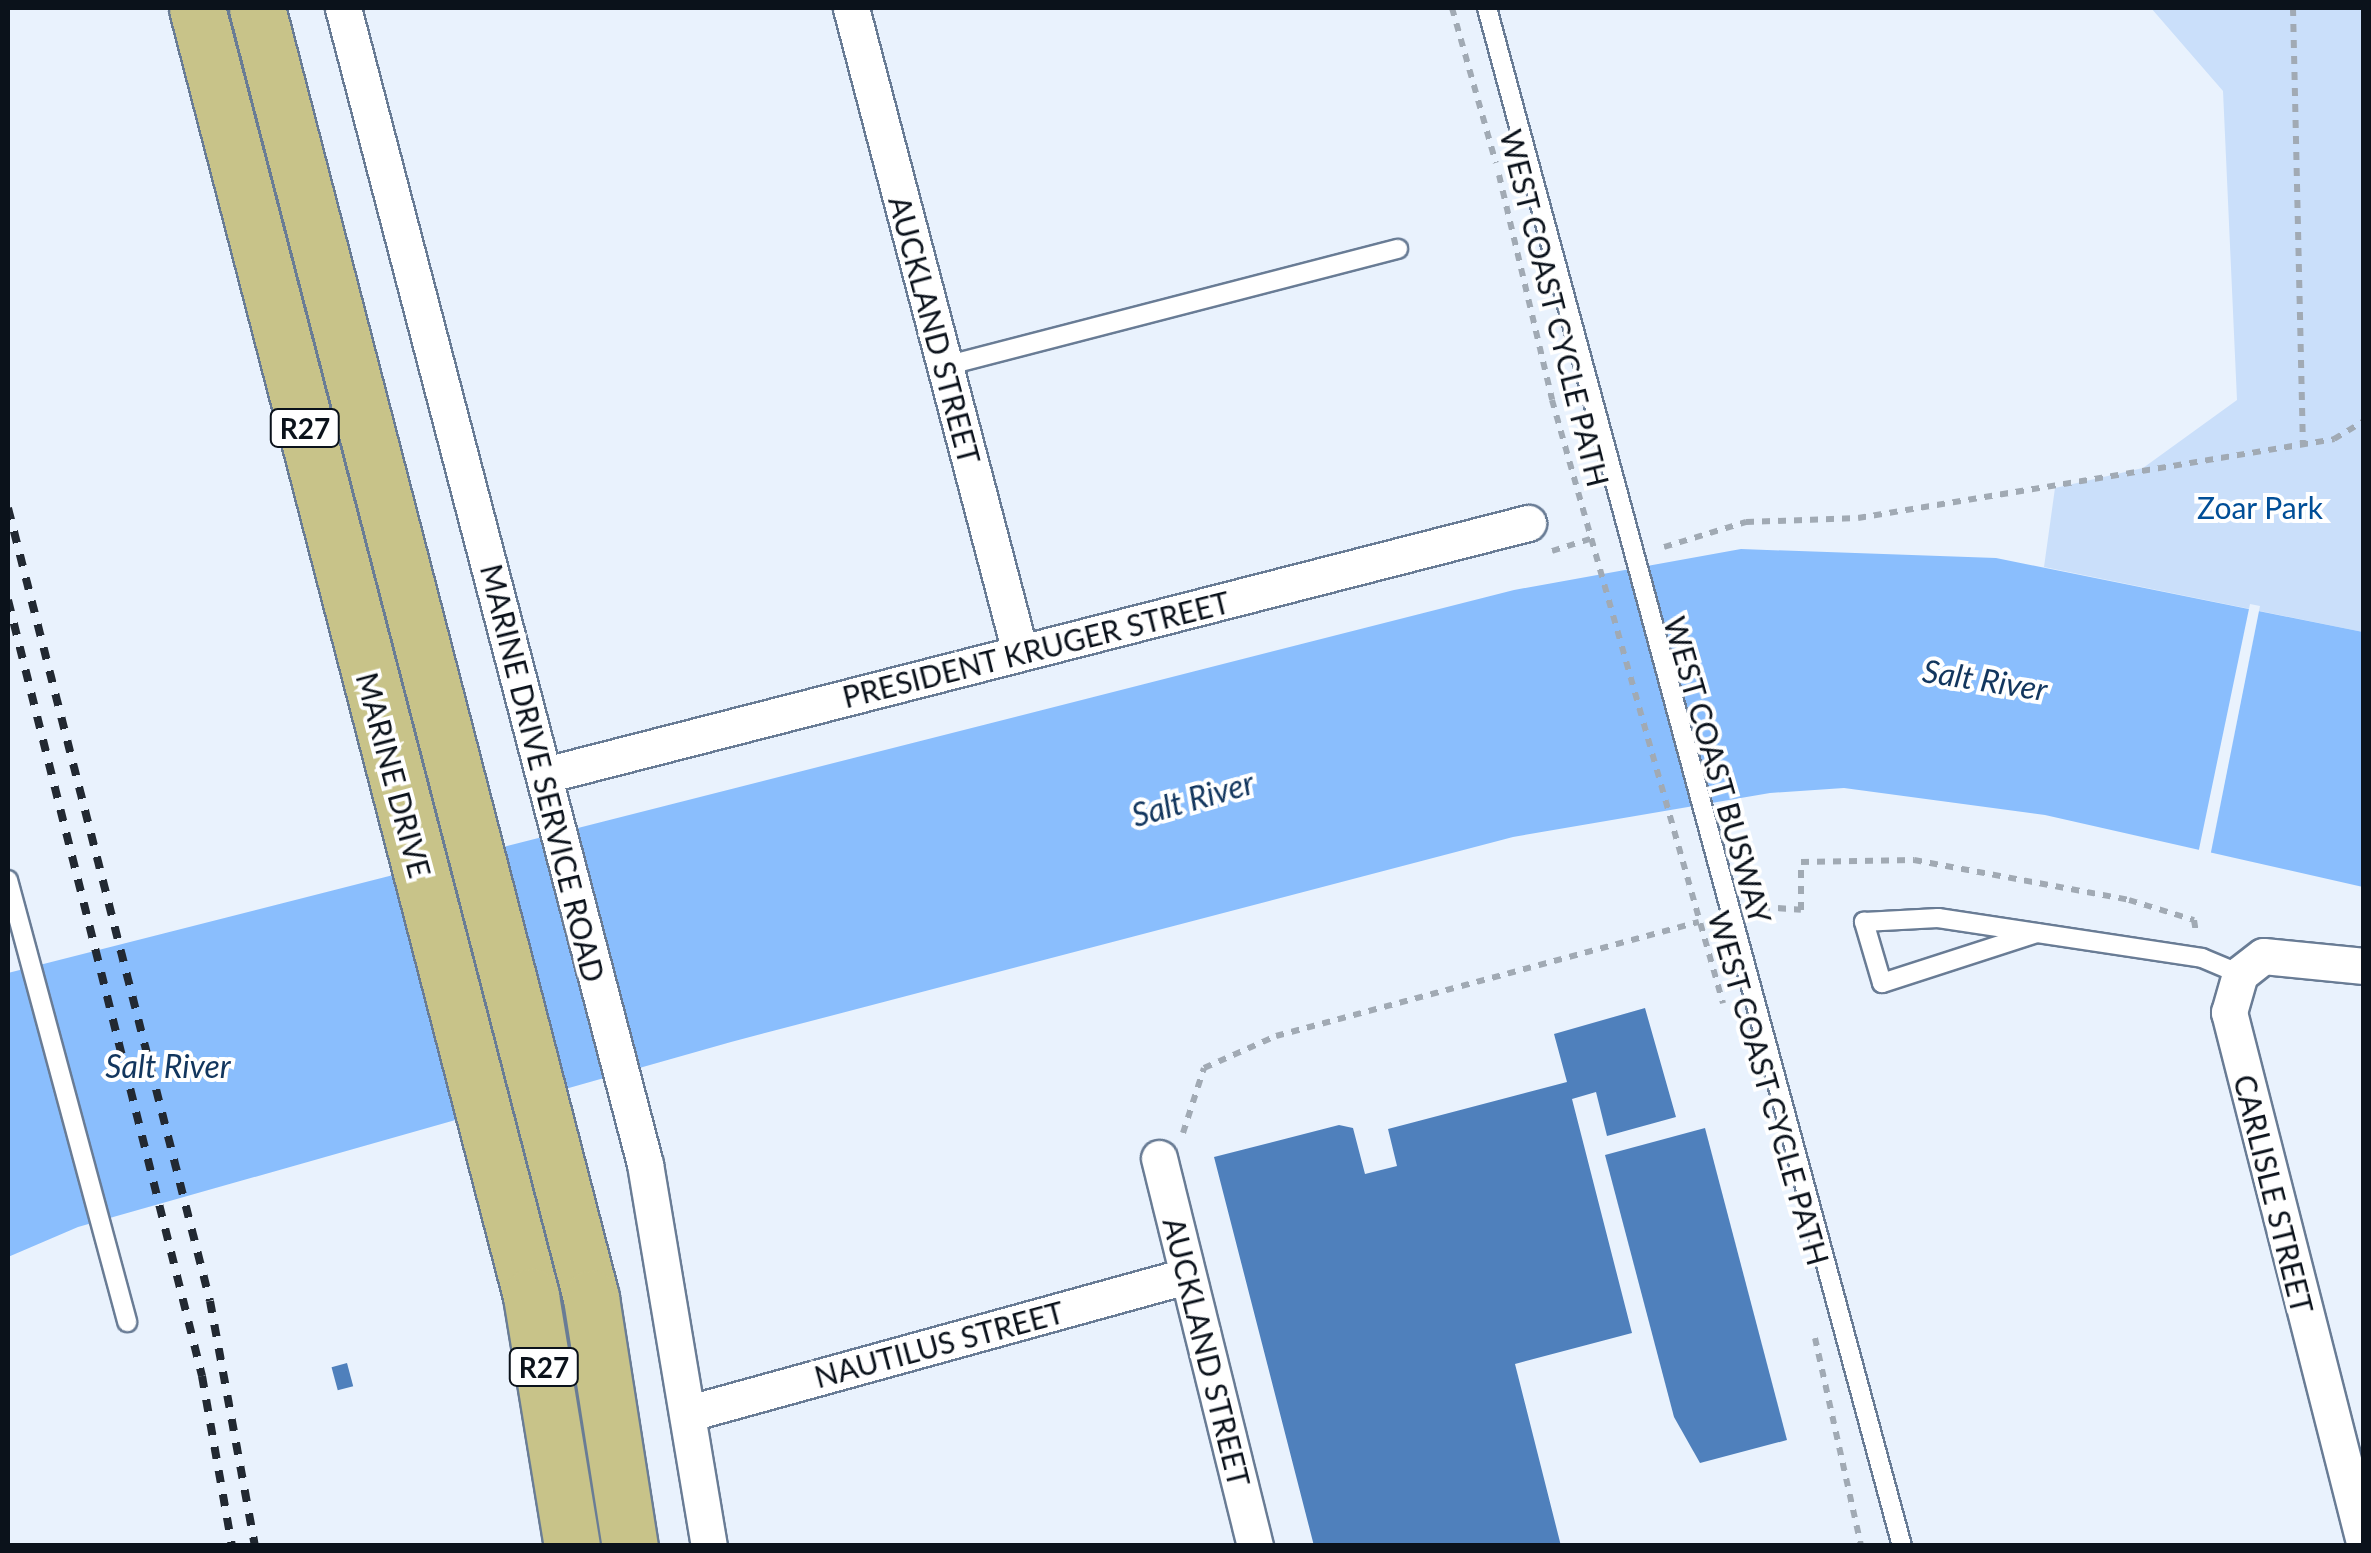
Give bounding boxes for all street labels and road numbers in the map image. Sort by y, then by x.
street label: WEST COAST CYCLE PATH [1493,125,1617,491]
street label: AUCKLAND STREET [882,192,988,468]
road number: R27 [268,405,342,451]
street label: MARINE DRIVE SERVICE ROAD [474,560,612,986]
street label: PRESIDENT KRUGER STREET [838,583,1234,715]
street label: WEST COAST BUSWAY [1657,611,1779,929]
street label: MARINE DRIVE [349,668,439,882]
street label: WEST COAST CYCLE PATH [1701,906,1837,1270]
street label: CARLISLE STREET [2227,1071,2321,1317]
street label: AUCKLAND STREET [1156,1214,1258,1490]
street label: NAUTILUS STREET [810,1293,1068,1395]
road number: R27 [506,1344,582,1390]

